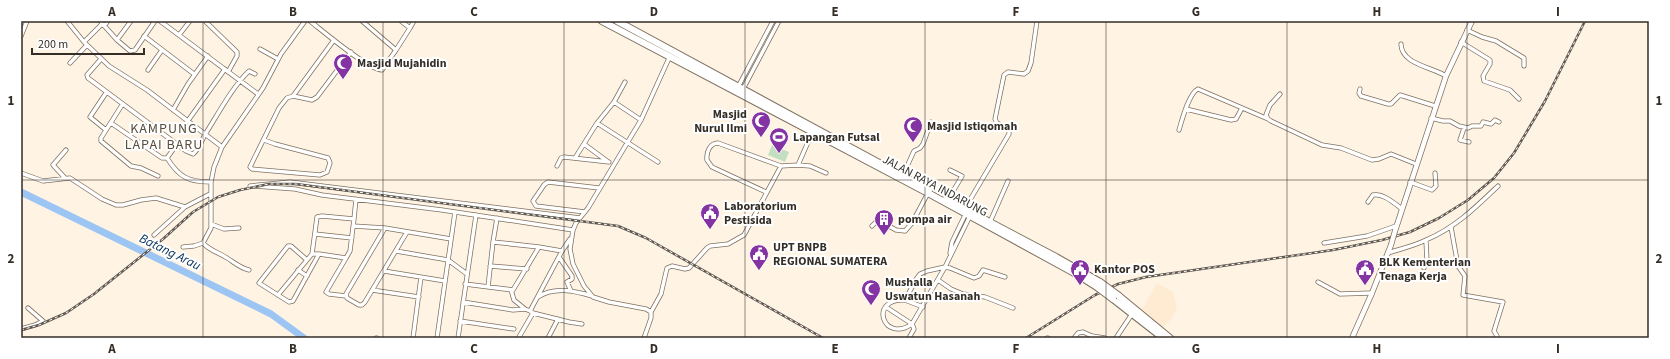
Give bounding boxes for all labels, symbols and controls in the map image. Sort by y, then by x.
text: A [107,3,116,21]
text: B [289,3,297,21]
text: C [470,3,478,21]
text: D [650,3,658,21]
text: E [831,3,839,21]
text: F [1013,3,1020,21]
text: G [1192,3,1200,21]
text: H [1373,3,1381,21]
text: I [1556,3,1560,21]
scale bar [32,30,144,56]
text: 200 m [38,36,68,53]
mosque icon: Masjid Mujahidin [332,52,354,80]
place label: Masjid Mujahidin [357,55,447,72]
text: 1 [8,92,15,110]
text: 1 [1656,92,1663,110]
place label: Masjid Nurul Ilmi [694,106,747,137]
mosque icon: Masjid Nurul Ilmi [750,110,772,138]
mosque icon: Masjid Istiqomah [902,115,924,143]
place label: Masjid Istiqomah [927,118,1017,135]
district label: KAMPUNG LAPAI BARU [125,119,203,155]
sports icon: Lapangan Futsal [768,126,790,154]
place label: Lapangan Futsal [793,129,880,146]
street label: JALAN RAYA INDARUNG [879,151,991,221]
place label: Laboratorium Pestisida [724,198,797,229]
public building icon: Laboratorium Pestisida [699,202,721,230]
building icon: pompa air [873,208,895,236]
place label: pompa air [898,211,952,228]
water label: Batang Arau [136,229,204,275]
place label: UPT BNPB REGIONAL SUMATERA [773,239,887,270]
public building icon: UPT BNPB REGIONAL SUMATERA [748,243,770,271]
text: 2 [8,250,15,268]
text: 2 [1656,250,1663,268]
place label: BLK Kementerian Tenaga Kerja [1379,254,1471,285]
public building icon: Kantor POS [1069,258,1091,286]
public building icon: BLK Kementerian Tenaga Kerja [1354,258,1376,286]
place label: Kantor POS [1094,261,1155,278]
place label: Mushalla Uswatun Hasanah [885,274,980,305]
mosque icon: Mushalla Uswatun Hasanah [860,278,882,306]
text: A [107,340,116,358]
text: B [289,340,297,358]
text: C [470,340,478,358]
text: D [650,340,658,358]
text: E [831,340,839,358]
text: F [1013,340,1020,358]
text: G [1192,340,1200,358]
text: H [1373,340,1381,358]
text: I [1556,340,1560,358]

